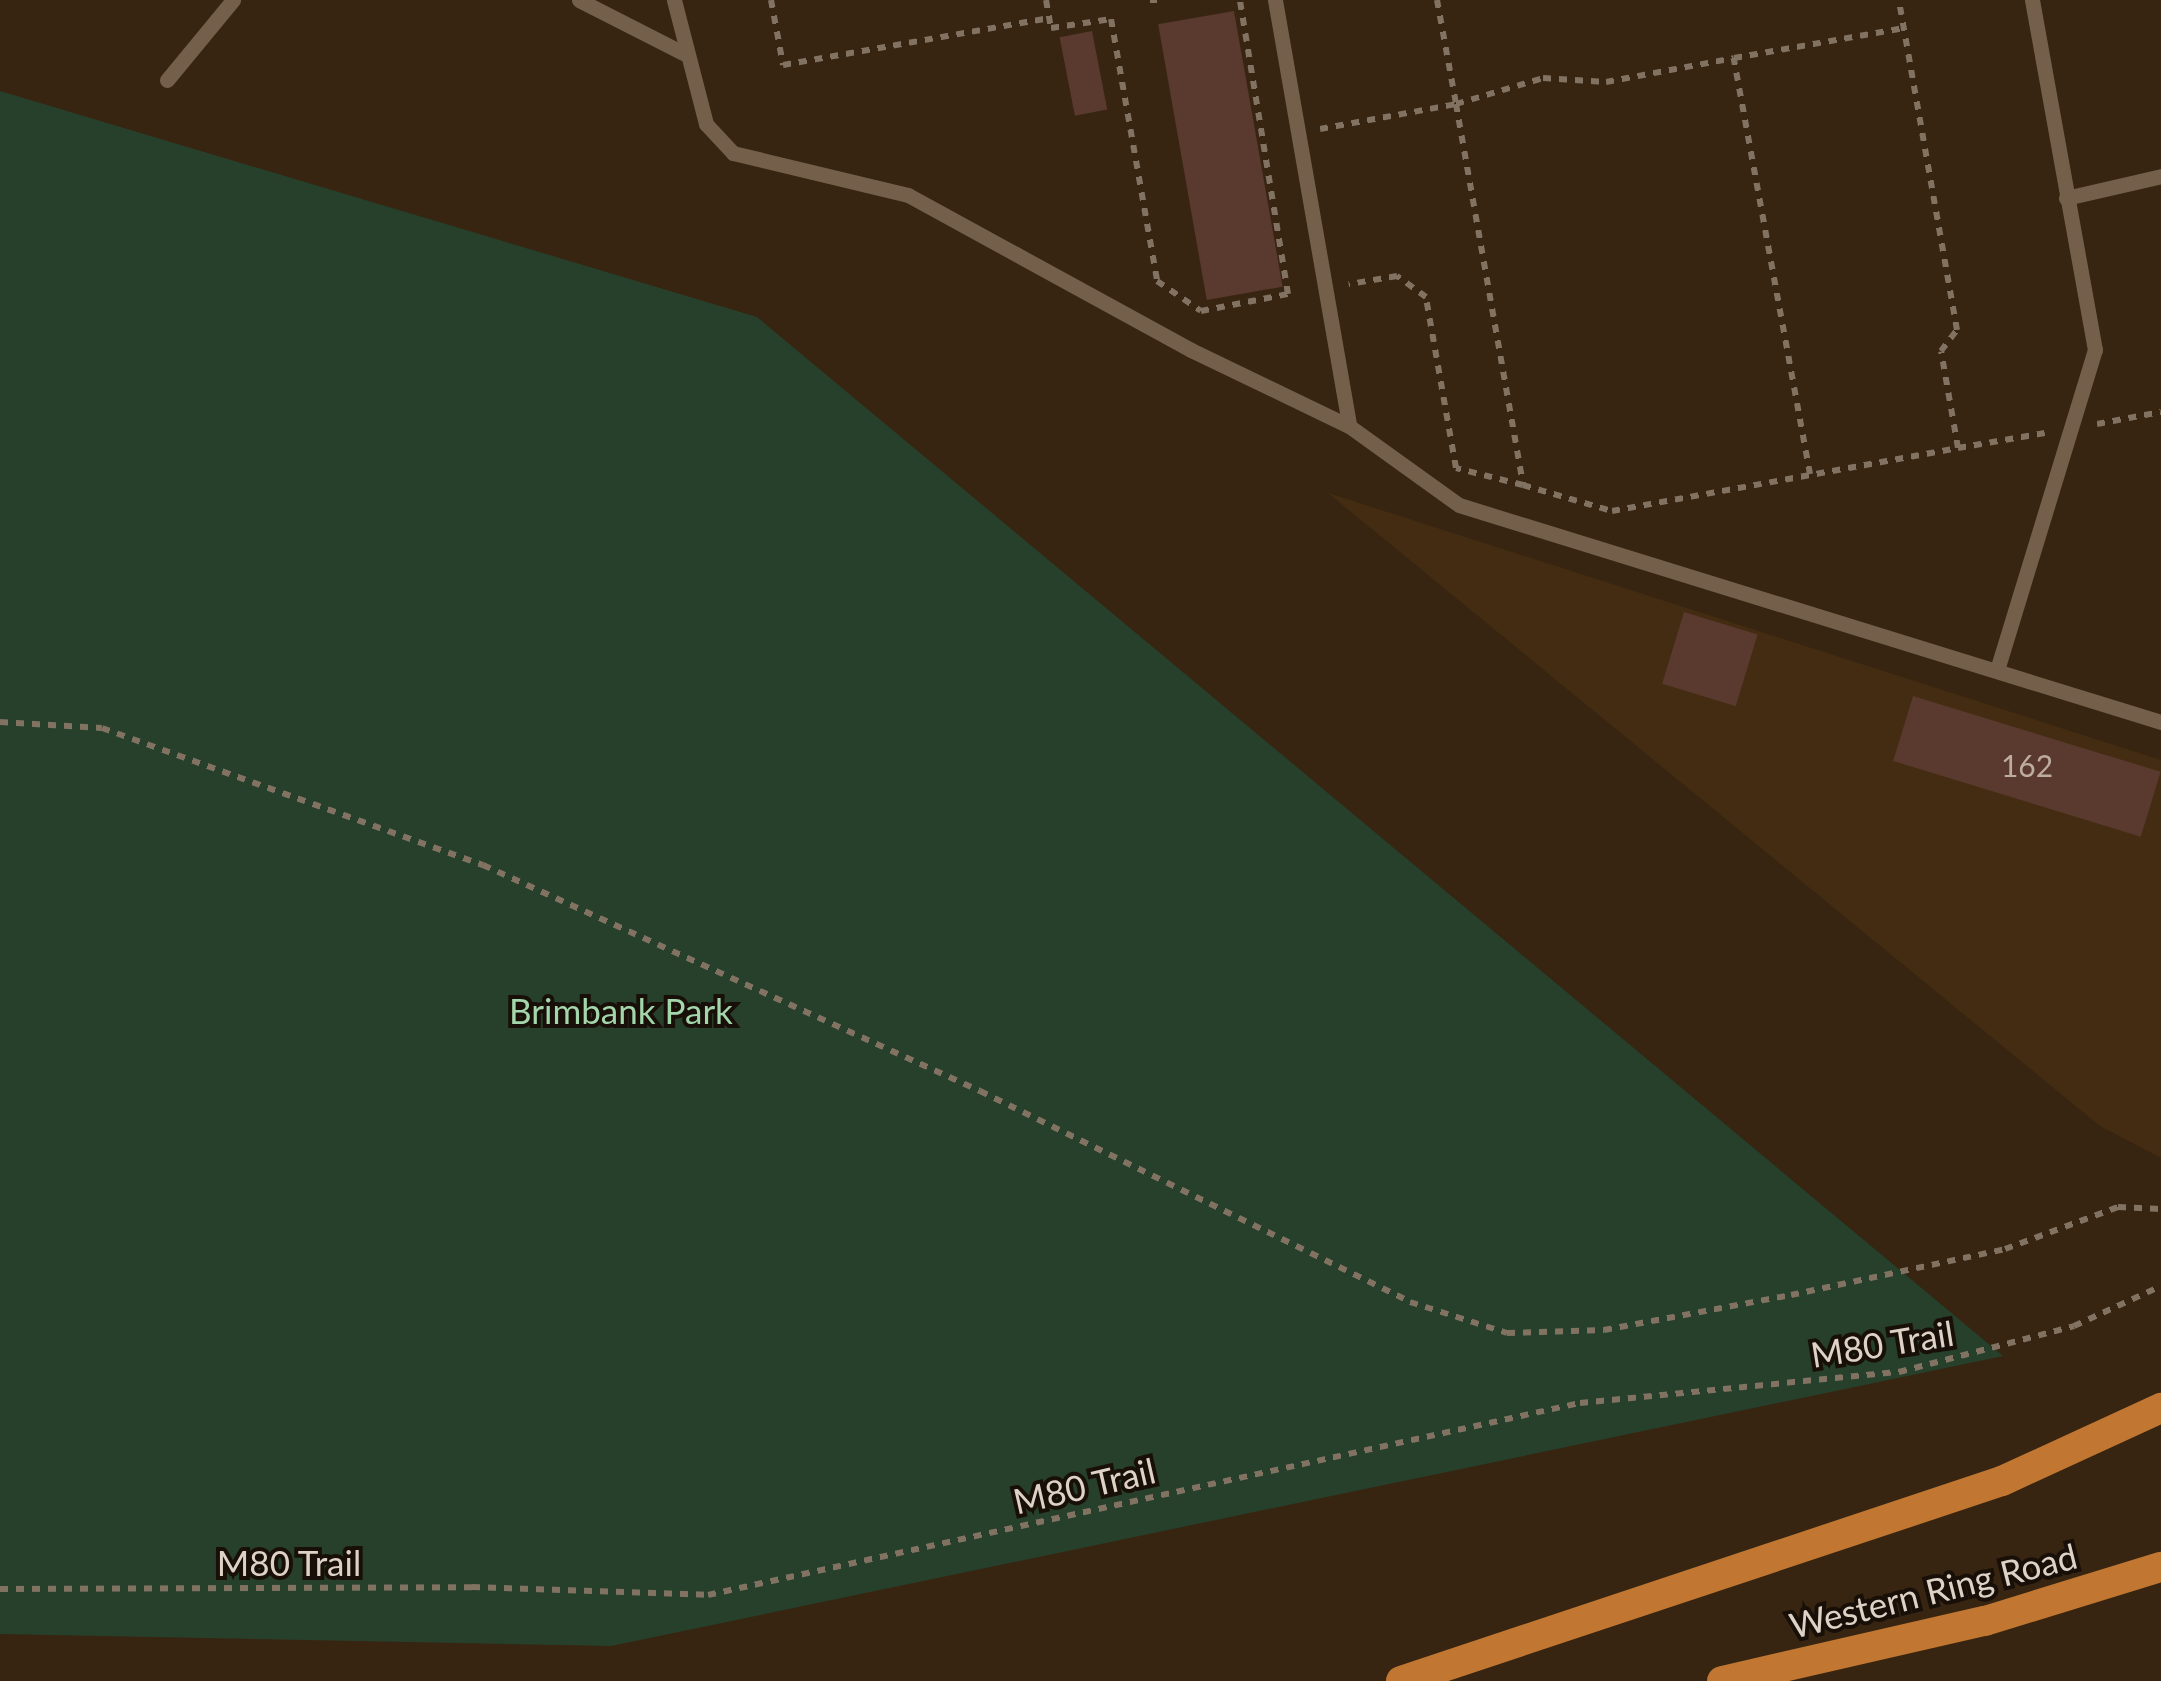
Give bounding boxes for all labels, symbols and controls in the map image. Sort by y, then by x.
house number: 162 [2001,747,2053,783]
park label: Brimbank Park [509,989,733,1031]
street label: M80 Trail [1807,1311,1957,1375]
street label: M80 Trail [1008,1448,1160,1522]
street label: Western Ring Road [1785,1534,2081,1646]
street label: M80 Trail [216,1541,362,1583]

